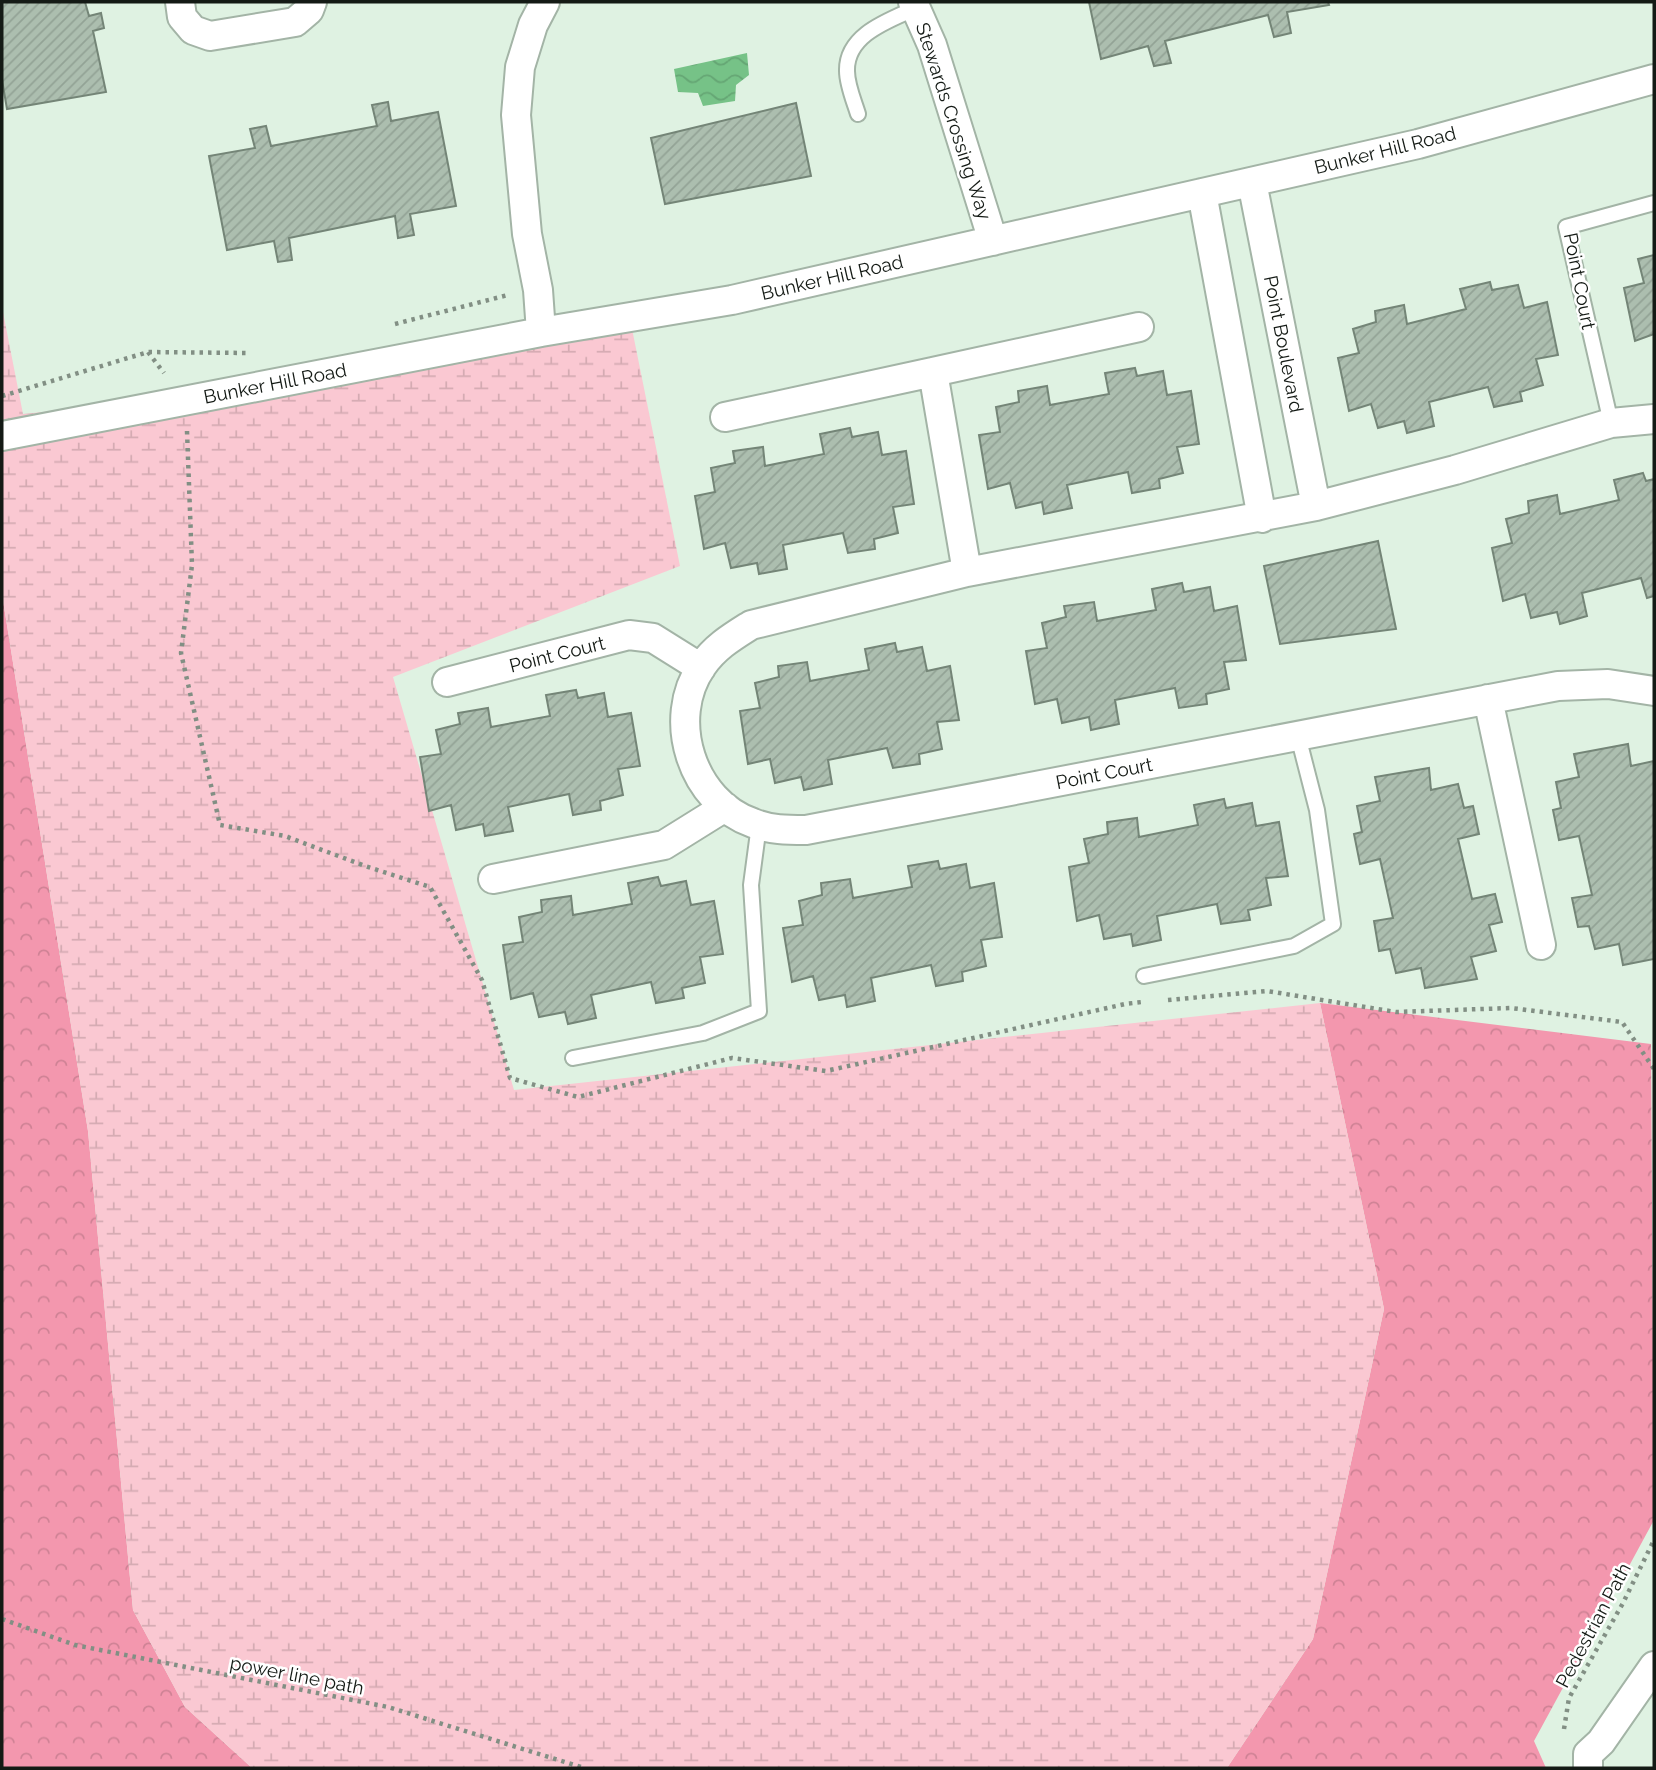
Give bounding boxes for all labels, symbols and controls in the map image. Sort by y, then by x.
street label: Stewards Crossing Way [912,20,996,222]
street label: Bunker Hill Road [1312,122,1458,178]
street label: Point Court [1560,231,1600,332]
street label: Bunker Hill Road [759,250,905,304]
street label: Point Boulevard [1260,274,1308,414]
street label: Bunker Hill Road [202,358,348,408]
street label: Point Court [507,631,608,677]
street label: Point Court [1054,753,1155,793]
street label: Pedestrian Path [1551,1559,1635,1691]
street label: power line path [228,1651,366,1699]

